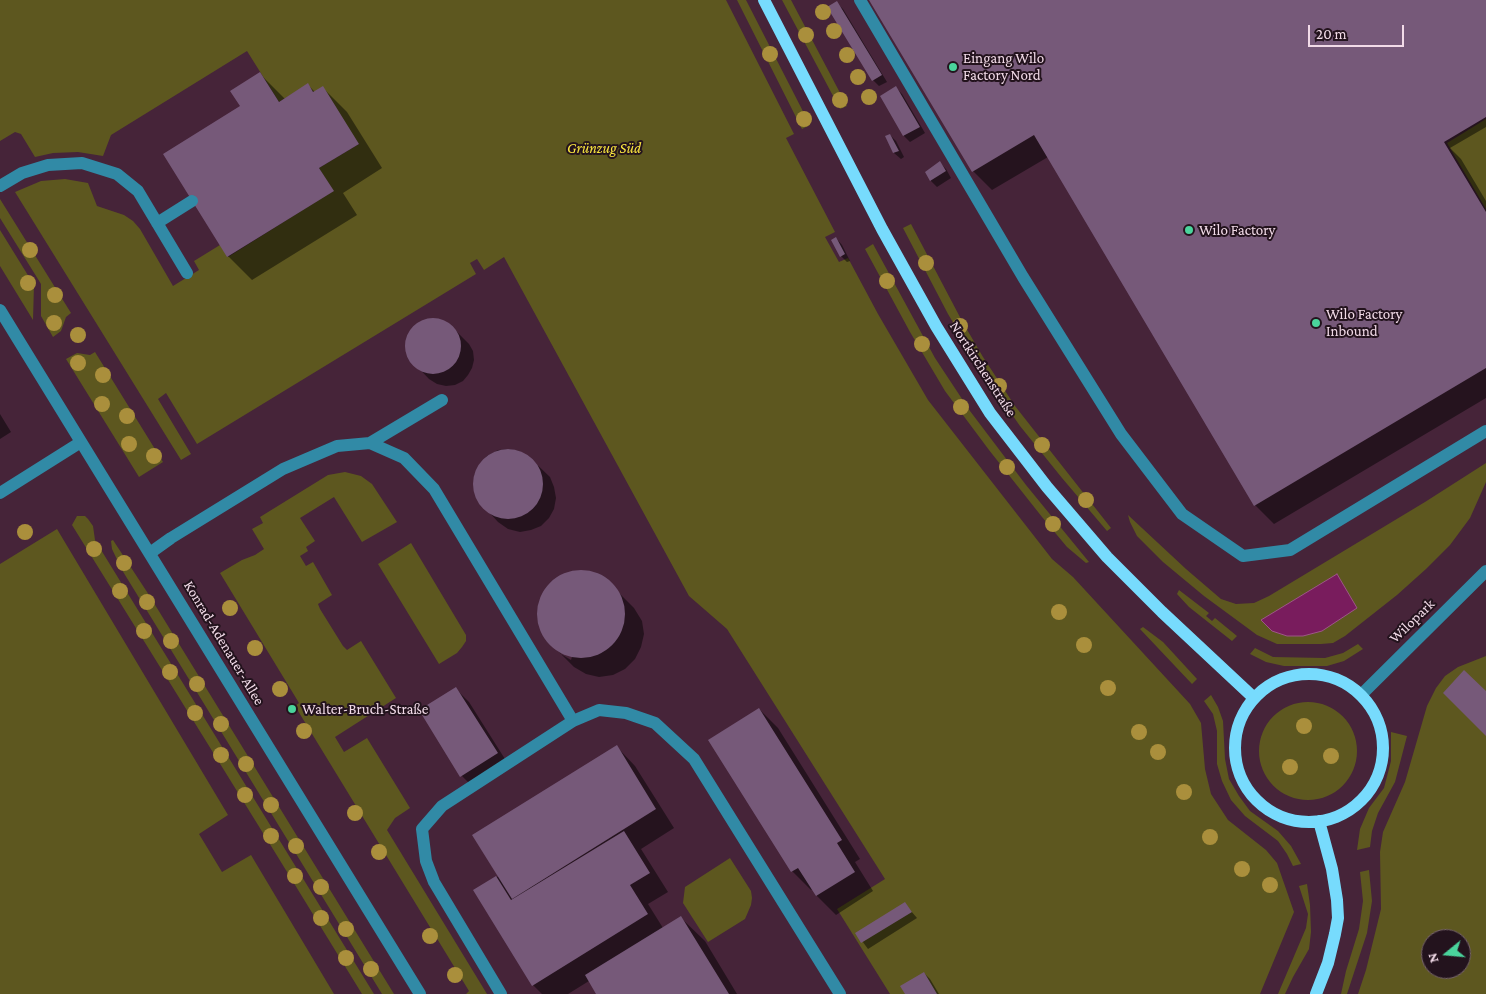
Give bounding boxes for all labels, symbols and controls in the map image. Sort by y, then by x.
scale bar [1311,15,1407,47]
text: 20 m [1316,26,1347,42]
place label: Eingang Wilo Factory Nord [963,49,1044,84]
marker: Eingang Wilo Factory Nord [947,61,959,73]
park label: Grünzug Süd [567,139,641,157]
place label: Wilo Factory [1199,221,1275,239]
marker: Wilo Factory [1183,224,1195,236]
place label: Wilo Factory Inbound [1326,305,1402,340]
marker: Wilo Factory Inbound [1310,317,1322,329]
street label: Nortkirchenstraße [945,318,1021,420]
street label: Konrad-Adenauer-Allee [180,577,268,709]
street label: Wilopark [1386,595,1438,647]
place label: Walter-Bruch-Straße [302,700,428,718]
marker: Walter-Bruch-Straße [286,703,298,715]
north arrow [1421,929,1471,979]
text: N [1424,951,1442,965]

